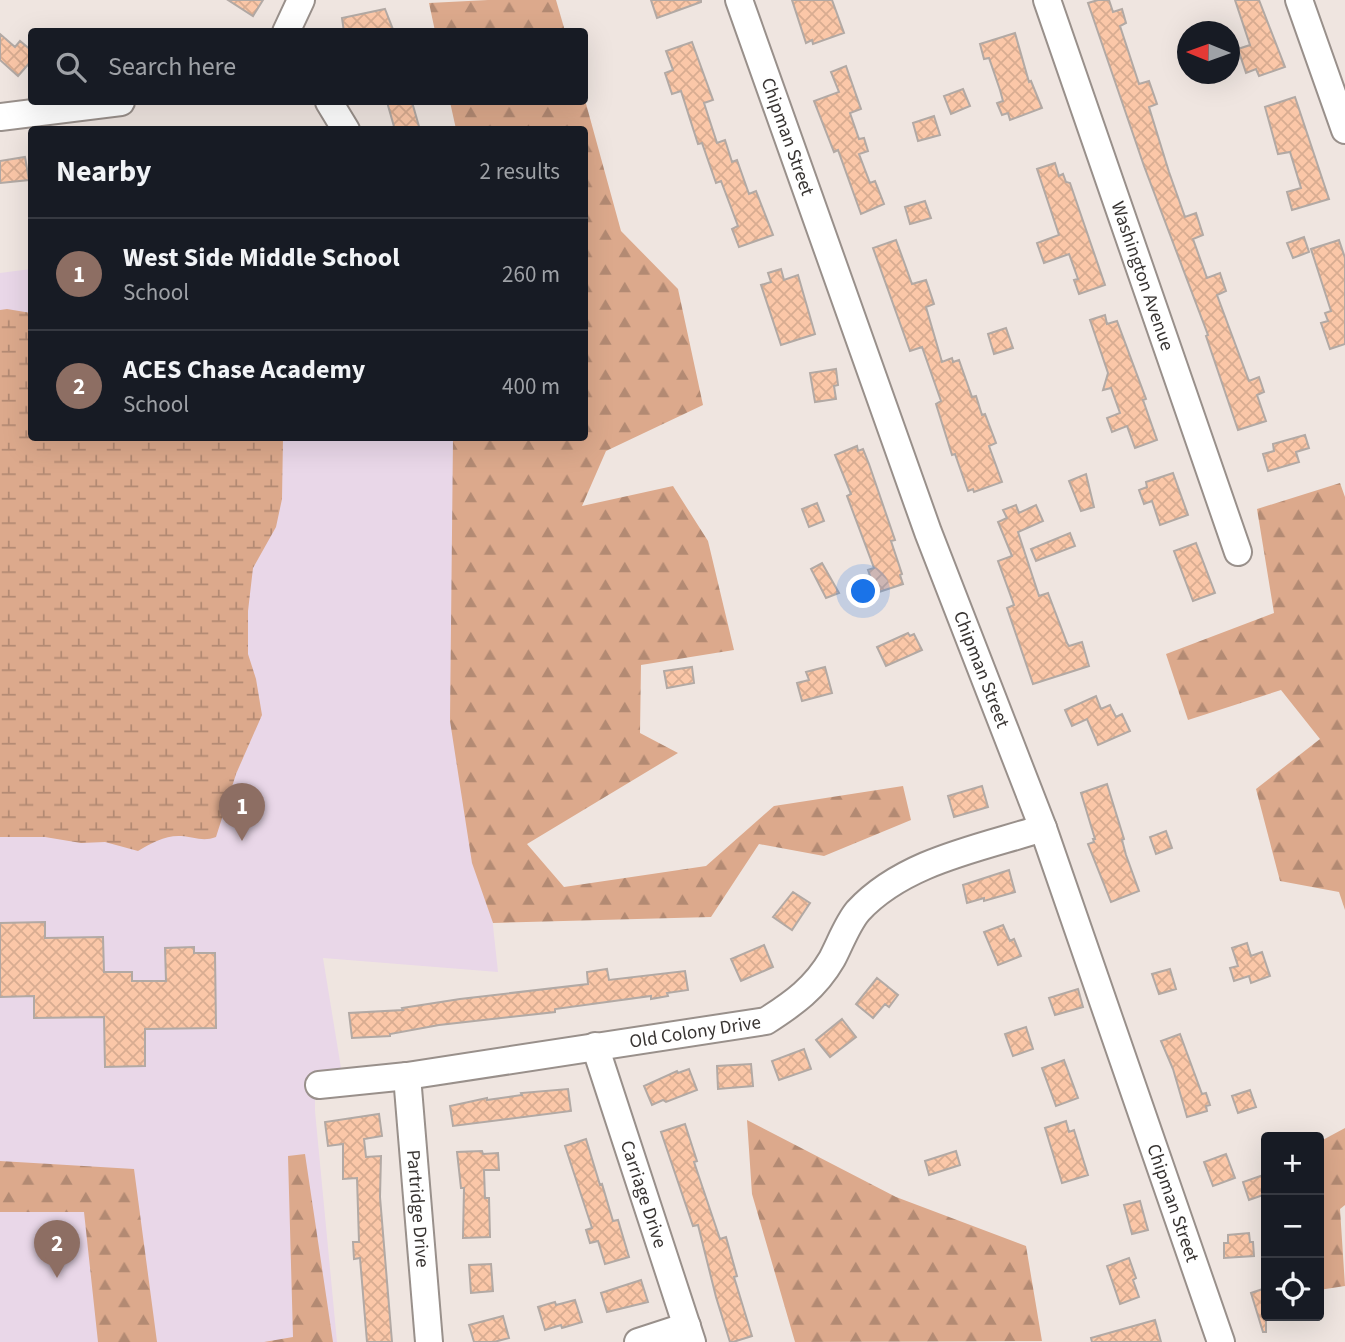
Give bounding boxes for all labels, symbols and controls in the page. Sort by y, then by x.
north arrow [1177,21,1240,84]
search box [28,28,588,105]
icon: search [52,48,90,86]
text: Search here [108,48,236,85]
street label: Chipman Street [754,74,821,200]
text: Nearby [56,150,151,193]
text: 2 results [480,155,560,188]
street label: Washington Avenue [1104,198,1181,354]
text: West Side Middle School [123,239,400,276]
text: 1 [73,258,85,291]
text: 260 m [502,258,560,291]
text: School [123,276,189,309]
text: ACES Chase Academy [123,351,365,388]
text: 2 [73,370,85,403]
text: 400 m [502,370,560,403]
text: School [123,388,189,421]
your location [846,574,880,608]
street label: Chipman Street [946,607,1017,732]
pin: 1 [219,783,265,841]
street label: Old Colony Drive [628,1008,763,1055]
map controls [1261,1132,1324,1321]
button: + [1261,1132,1324,1195]
street label: Carriage Drive [613,1137,674,1252]
street label: Chipman Street [1140,1140,1206,1266]
street label: Partridge Drive [400,1149,436,1269]
button: − [1261,1195,1324,1258]
pin: 2 [34,1220,80,1278]
button: locate [1261,1258,1324,1321]

